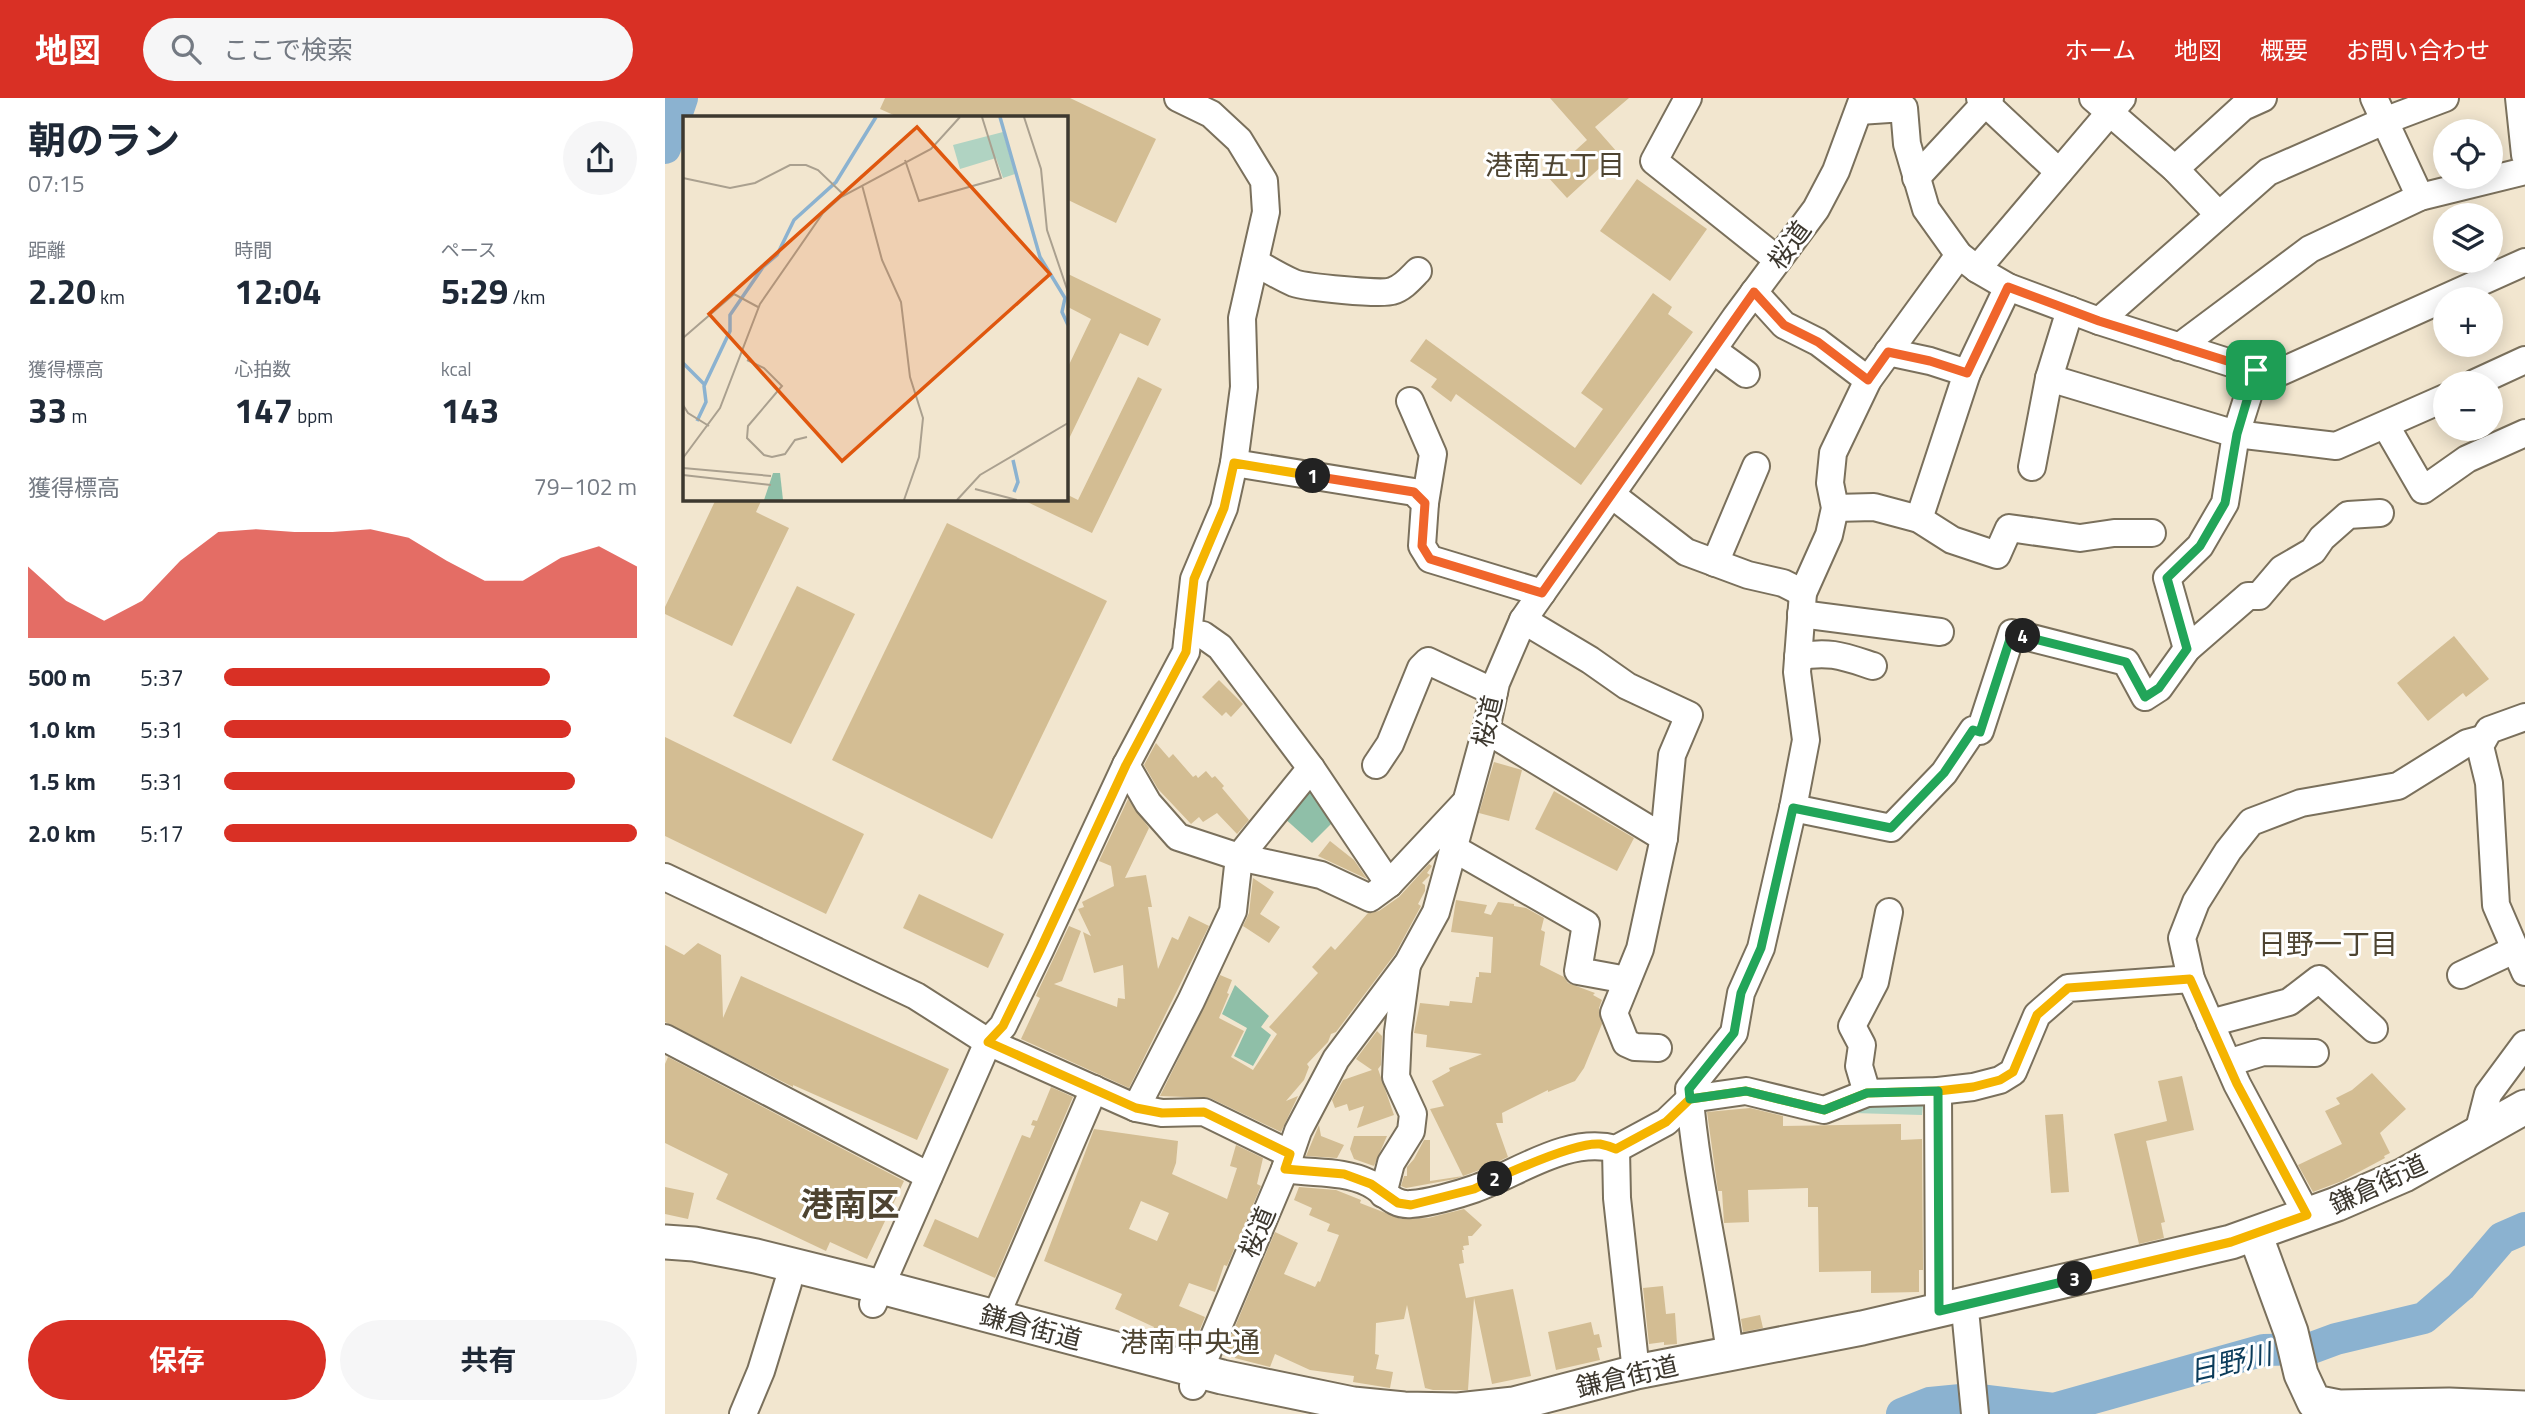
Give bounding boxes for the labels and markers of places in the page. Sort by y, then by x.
pin [2226,340,2286,400]
pin: 1 [1295,458,1331,494]
pin: 4 [2005,618,2041,654]
pin: 2 [1477,1162,1513,1196]
pin: 3 [2057,1262,2093,1296]

